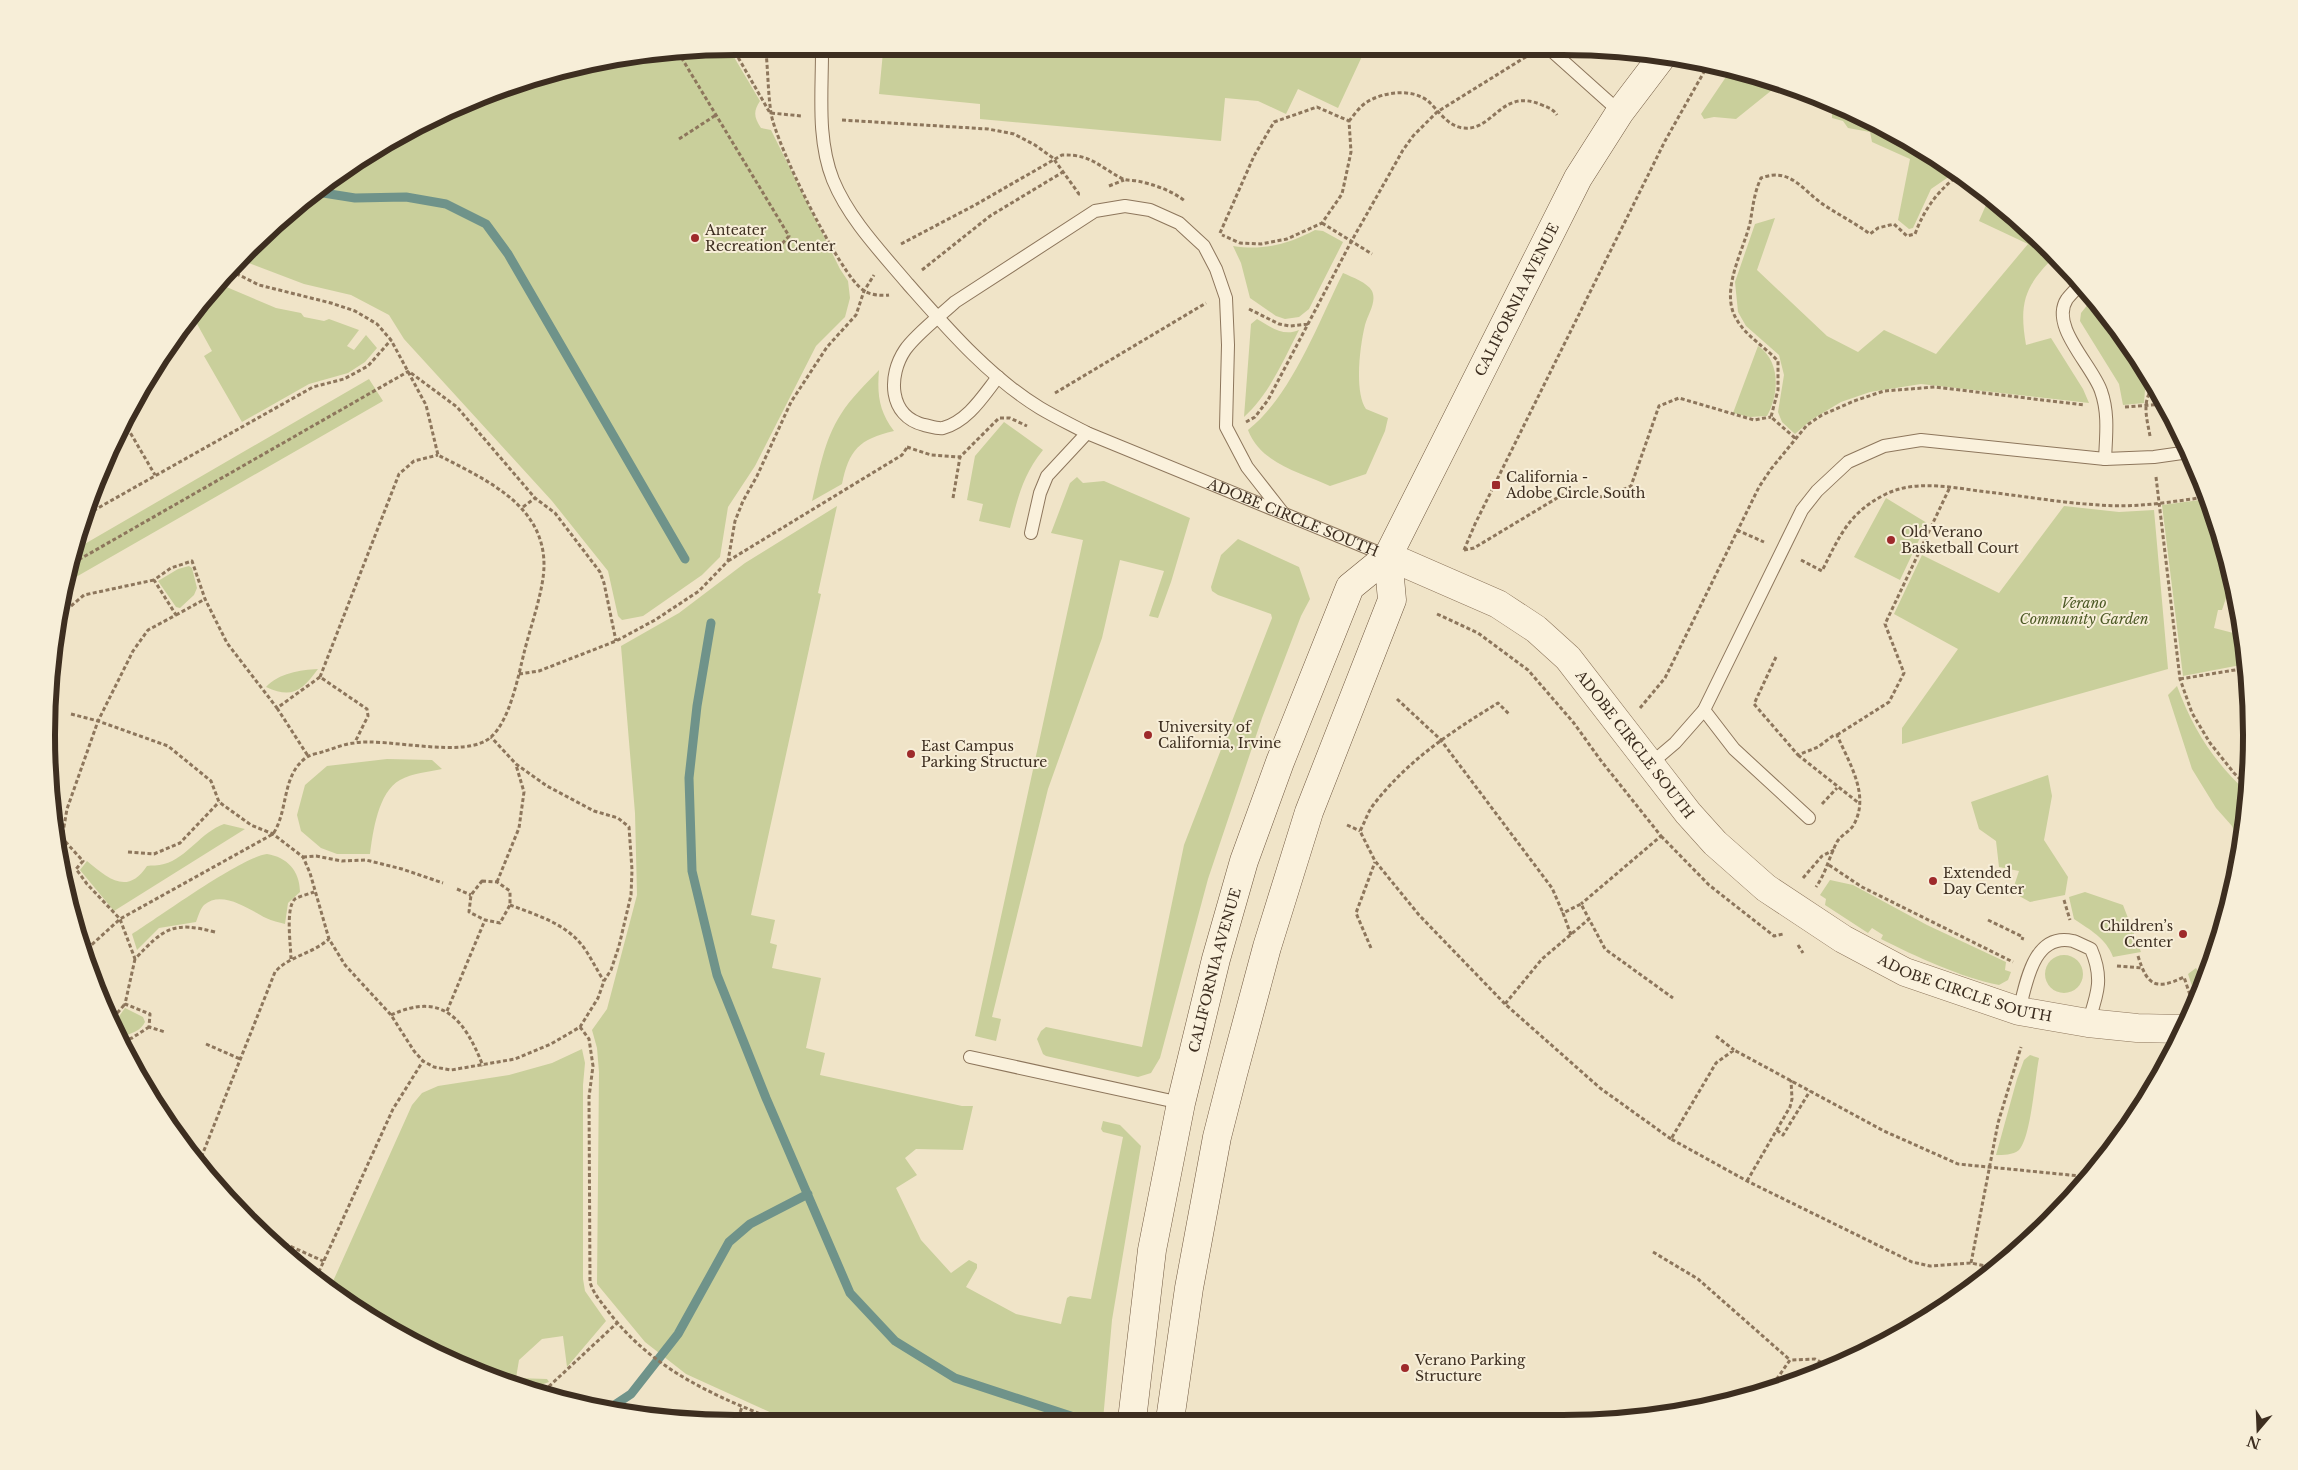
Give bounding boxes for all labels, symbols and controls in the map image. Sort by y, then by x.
street label: CALIFORNIA AVENUE [1471,220,1563,379]
place label: Anteater Recreation Center [704,221,836,255]
marker: Anteater Recreation Center [689,232,701,244]
place label: California - Adobe Circle South [1505,468,1646,502]
street label: ADOBE CIRCLE SOUTH [1204,474,1381,561]
marker: California - Adobe Circle South [1490,479,1502,491]
place label: Old Verano Basketball Court [1901,523,2020,557]
marker: Old Verano Basketball Court [1885,534,1897,546]
park label: Verano Community Garden [2020,594,2149,628]
street label: ADOBE CIRCLE SOUTH [1571,666,1698,822]
place label: University of California, Irvine [1158,718,1281,752]
marker: University of California, Irvine [1142,729,1154,741]
place label: East Campus Parking Structure [921,737,1047,771]
marker: East Campus Parking Structure [905,748,917,760]
place label: Extended Day Center [1943,864,2024,898]
marker: Extended Day Center [1927,875,1939,887]
street label: CALIFORNIA AVENUE [1185,886,1245,1054]
place label: Children’s Center [2100,917,2173,951]
marker: Children’s Center [2177,928,2189,940]
street label: ADOBE CIRCLE SOUTH [1874,950,2053,1026]
place label: Verano Parking Structure [1414,1351,1526,1385]
marker: Verano Parking Structure [1399,1362,1411,1374]
north arrow [2233,1405,2283,1455]
text: N [2245,1432,2263,1453]

